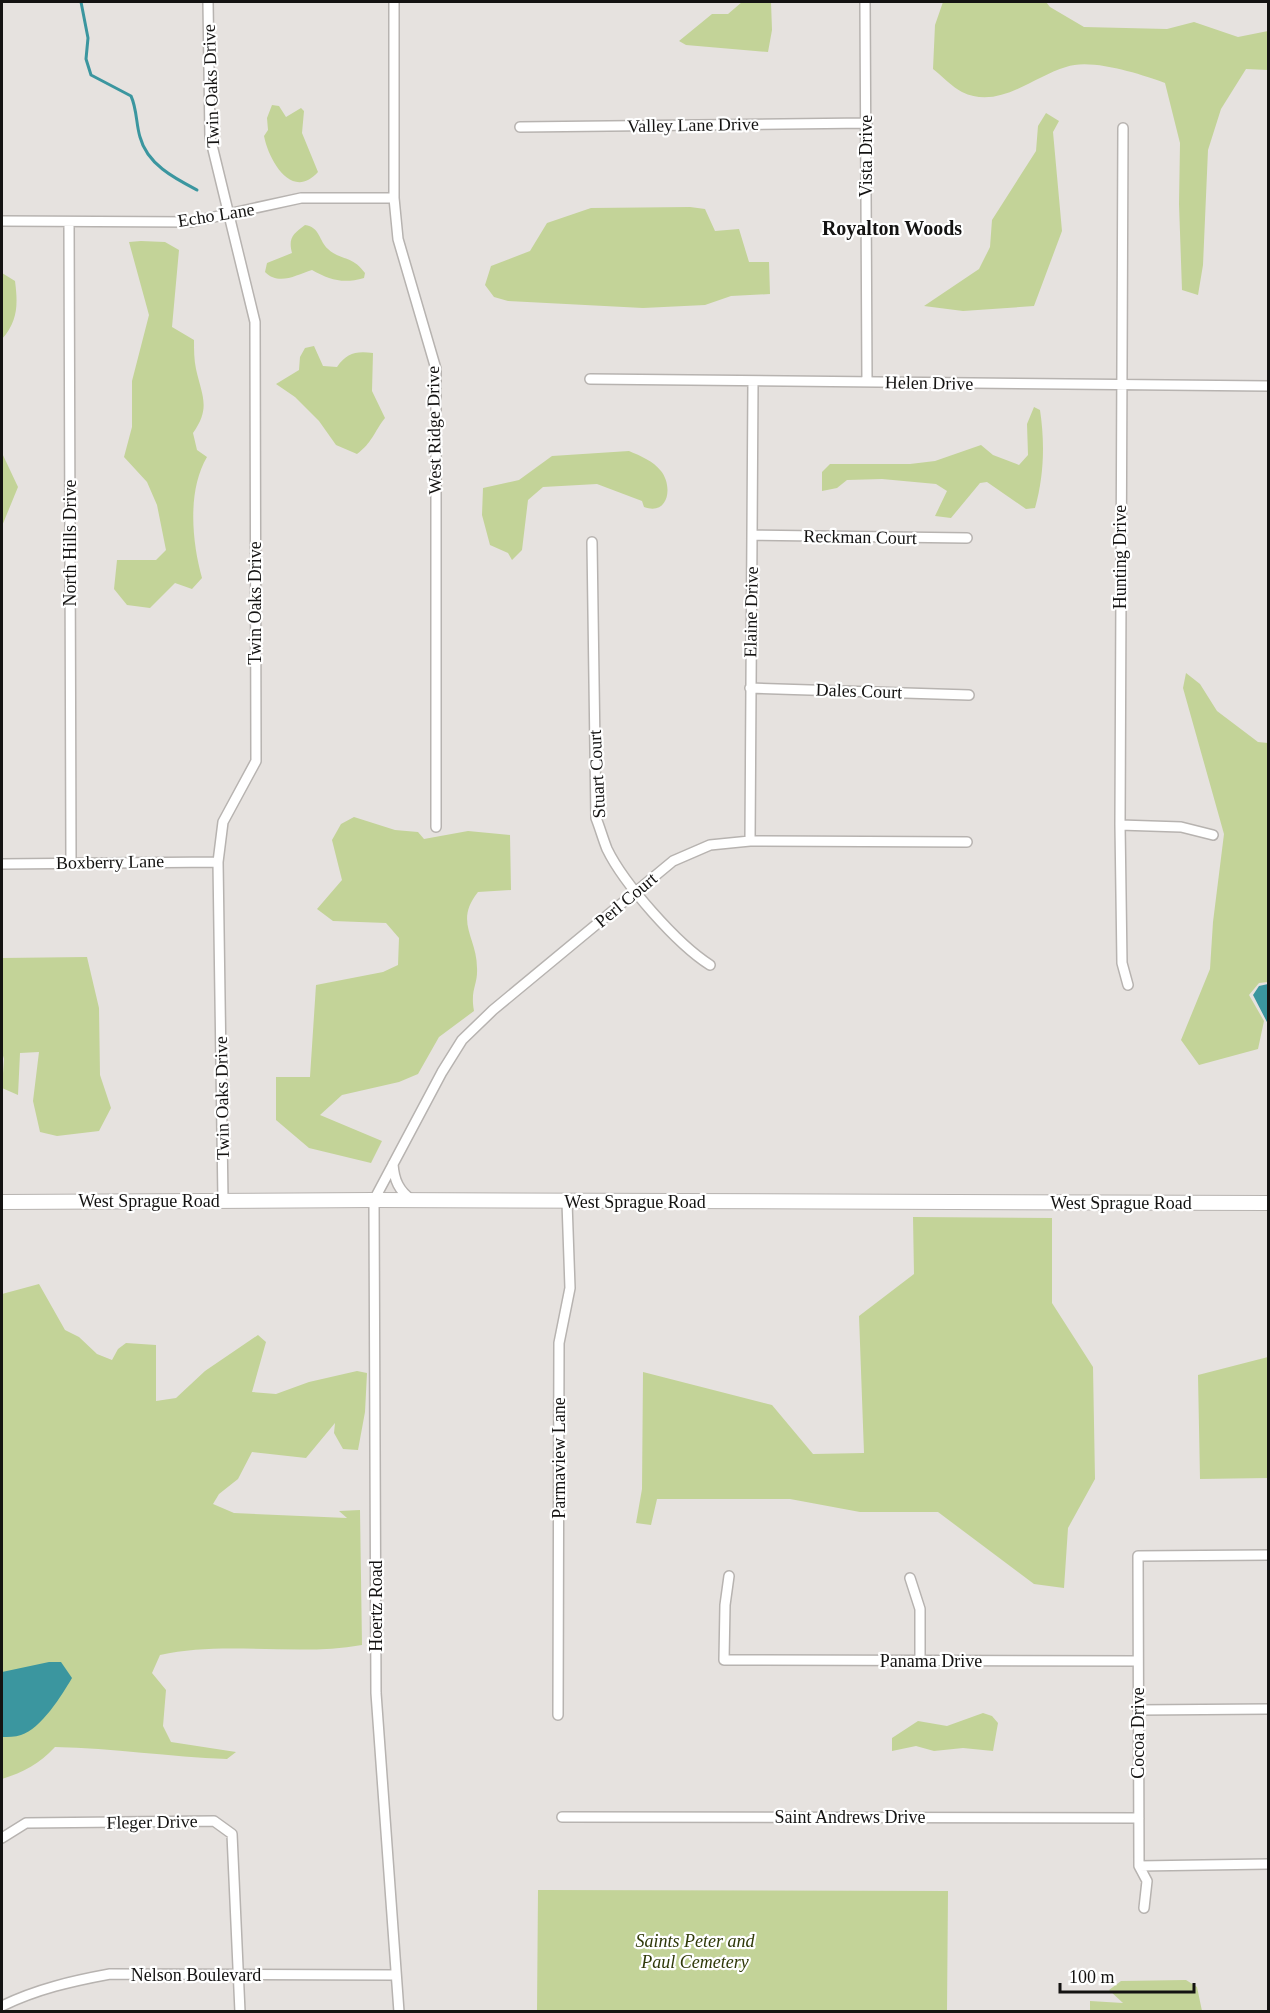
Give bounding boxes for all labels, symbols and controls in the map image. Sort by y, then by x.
street label: Twin Oaks Drive [199,24,223,148]
street label: Valley Lane Drive [627,114,759,136]
street label: Vista Drive [856,115,876,197]
street label: Echo Lane [176,199,256,231]
district label: Royalton Woods [822,217,962,240]
street label: West Ridge Drive [423,366,445,494]
street label: Helen Drive [885,372,973,394]
street label: North Hills Drive [60,479,80,606]
street label: Hunting Drive [1110,505,1130,609]
street label: Reckman Court [803,526,917,548]
street label: Twin Oaks Drive [245,541,265,665]
street label: Elaine Drive [740,566,762,658]
street label: Dales Court [815,679,903,703]
street label: Stuart Court [585,729,609,819]
street label: Boxberry Lane [56,851,164,873]
street label: Perl Court [591,868,661,932]
street label: Twin Oaks Drive [211,1036,233,1160]
street label: West Sprague Road [78,1191,220,1211]
street label: West Sprague Road [564,1192,706,1212]
street label: West Sprague Road [1050,1193,1192,1213]
street label: Parmaview Lane [549,1397,569,1519]
street label: Hoertz Road [366,1560,386,1652]
street label: Panama Drive [880,1651,982,1671]
street label: Cocoa Drive [1128,1687,1148,1779]
street label: Saint Andrews Drive [775,1807,925,1827]
street label: Fleger Drive [106,1811,198,1833]
park label: Saints Peter and Paul Cemetery [636,1931,755,1972]
scale bar [1060,1956,1194,1994]
street label: Nelson Boulevard [131,1965,261,1985]
text: 100 m [1069,1967,1115,1987]

